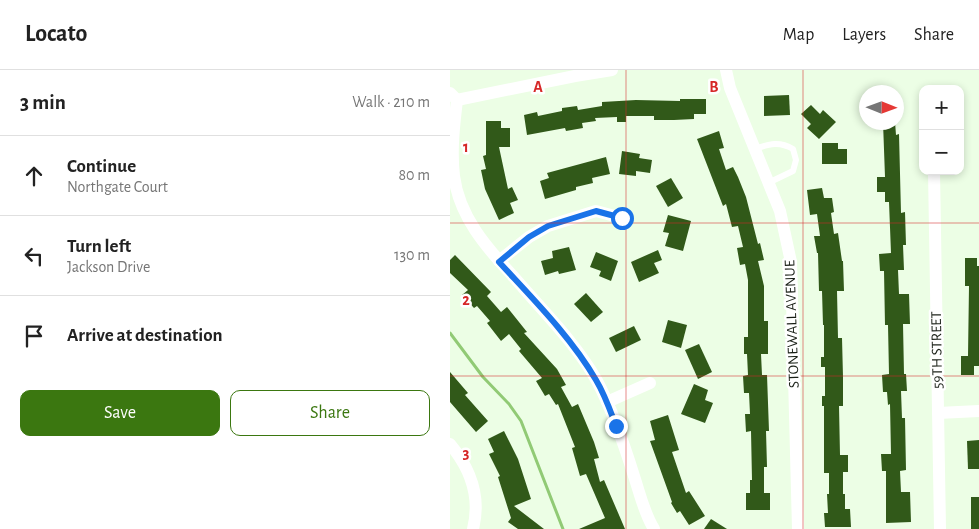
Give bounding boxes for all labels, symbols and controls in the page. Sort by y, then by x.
text: Locato [25,22,87,46]
text: Map [783,26,814,44]
text: Layers [842,26,886,44]
text: Share [914,26,954,44]
text: A [533,79,543,95]
text: B [709,79,719,95]
north arrow [859,85,904,130]
map controls [919,85,964,175]
button: + [919,85,964,130]
text: 3 min [20,92,66,113]
text: Walk · 210 m [352,94,430,110]
button: − [919,130,964,175]
text: 1 [463,139,469,155]
text: Continue [67,157,136,176]
icon: ahead [20,162,48,190]
text: 80 m [399,167,430,183]
text: Northgate Court [67,179,168,195]
route start [611,207,634,230]
text: Turn left [67,237,131,256]
icon: left [20,242,48,270]
text: 130 m [394,247,430,263]
text: Jackson Drive [67,259,150,275]
street label: STONEWALL AVENUE [782,260,802,388]
text: 2 [462,292,470,308]
street label: 59TH STREET [929,310,945,389]
icon: arrive [20,322,48,350]
text: Arrive at destination [67,326,223,345]
button: Save [20,390,220,436]
button: Share [230,390,430,436]
route end [605,415,628,438]
text: 3 [463,445,470,461]

